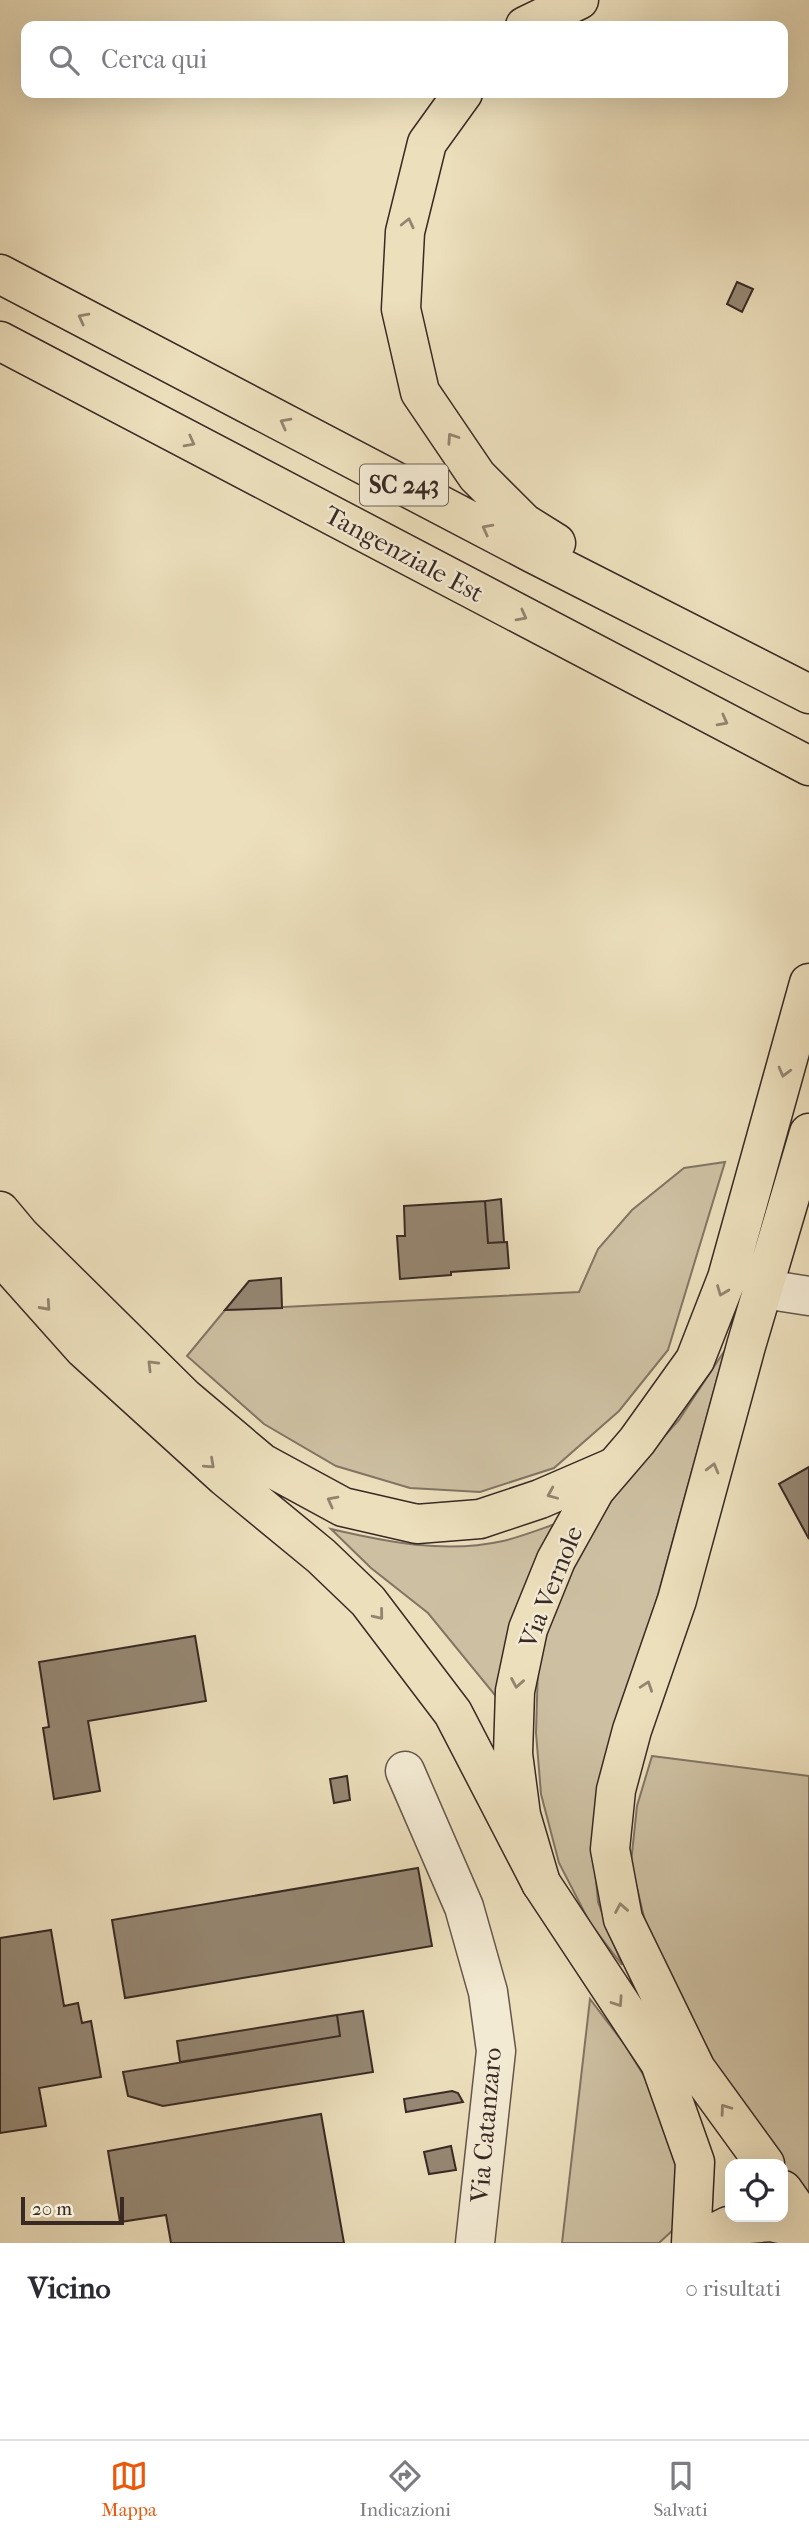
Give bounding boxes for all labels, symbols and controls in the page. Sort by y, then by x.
search box [21,21,788,98]
icon: search [45,41,83,79]
text: Cerca qui [101,44,207,75]
one-way arrow [399,217,414,229]
one-way arrow [78,312,91,326]
one-way arrow [280,418,292,432]
one-way arrow [447,433,460,446]
one-way arrow [183,434,195,447]
road number: SC 243 [360,464,448,506]
street label: Tangenziale Est [319,499,489,609]
one-way arrow [481,523,494,537]
one-way arrow [515,607,527,621]
one-way arrow [716,713,728,727]
one-way arrow [778,1066,792,1078]
one-way arrow [716,1284,730,1297]
one-way arrow [37,1298,50,1311]
one-way arrow [147,1360,160,1373]
one-way arrow [201,1455,214,1468]
one-way arrow [704,1462,719,1474]
one-way arrow [547,1486,559,1500]
one-way arrow [327,1495,339,1509]
street label: Via Vernole [512,1521,590,1654]
one-way arrow [370,1607,383,1619]
one-way arrow [510,1677,525,1689]
one-way arrow [639,1680,653,1692]
one-way arrow [614,1902,629,1914]
one-way arrow [610,1994,623,2007]
street label: Via Catanzaro [464,2046,508,2205]
one-way arrow [721,2104,733,2117]
map controls [725,2159,788,2222]
button: locate [725,2159,788,2222]
scale bar [21,2194,124,2226]
text: 20 m [32,2198,72,2220]
text: Vicino [28,2271,111,2306]
text: 0 risultati [685,2275,781,2302]
tab: Mappa [101,2457,157,2521]
tab: Indicazioni [360,2457,451,2521]
tab: Salvati [654,2457,708,2521]

